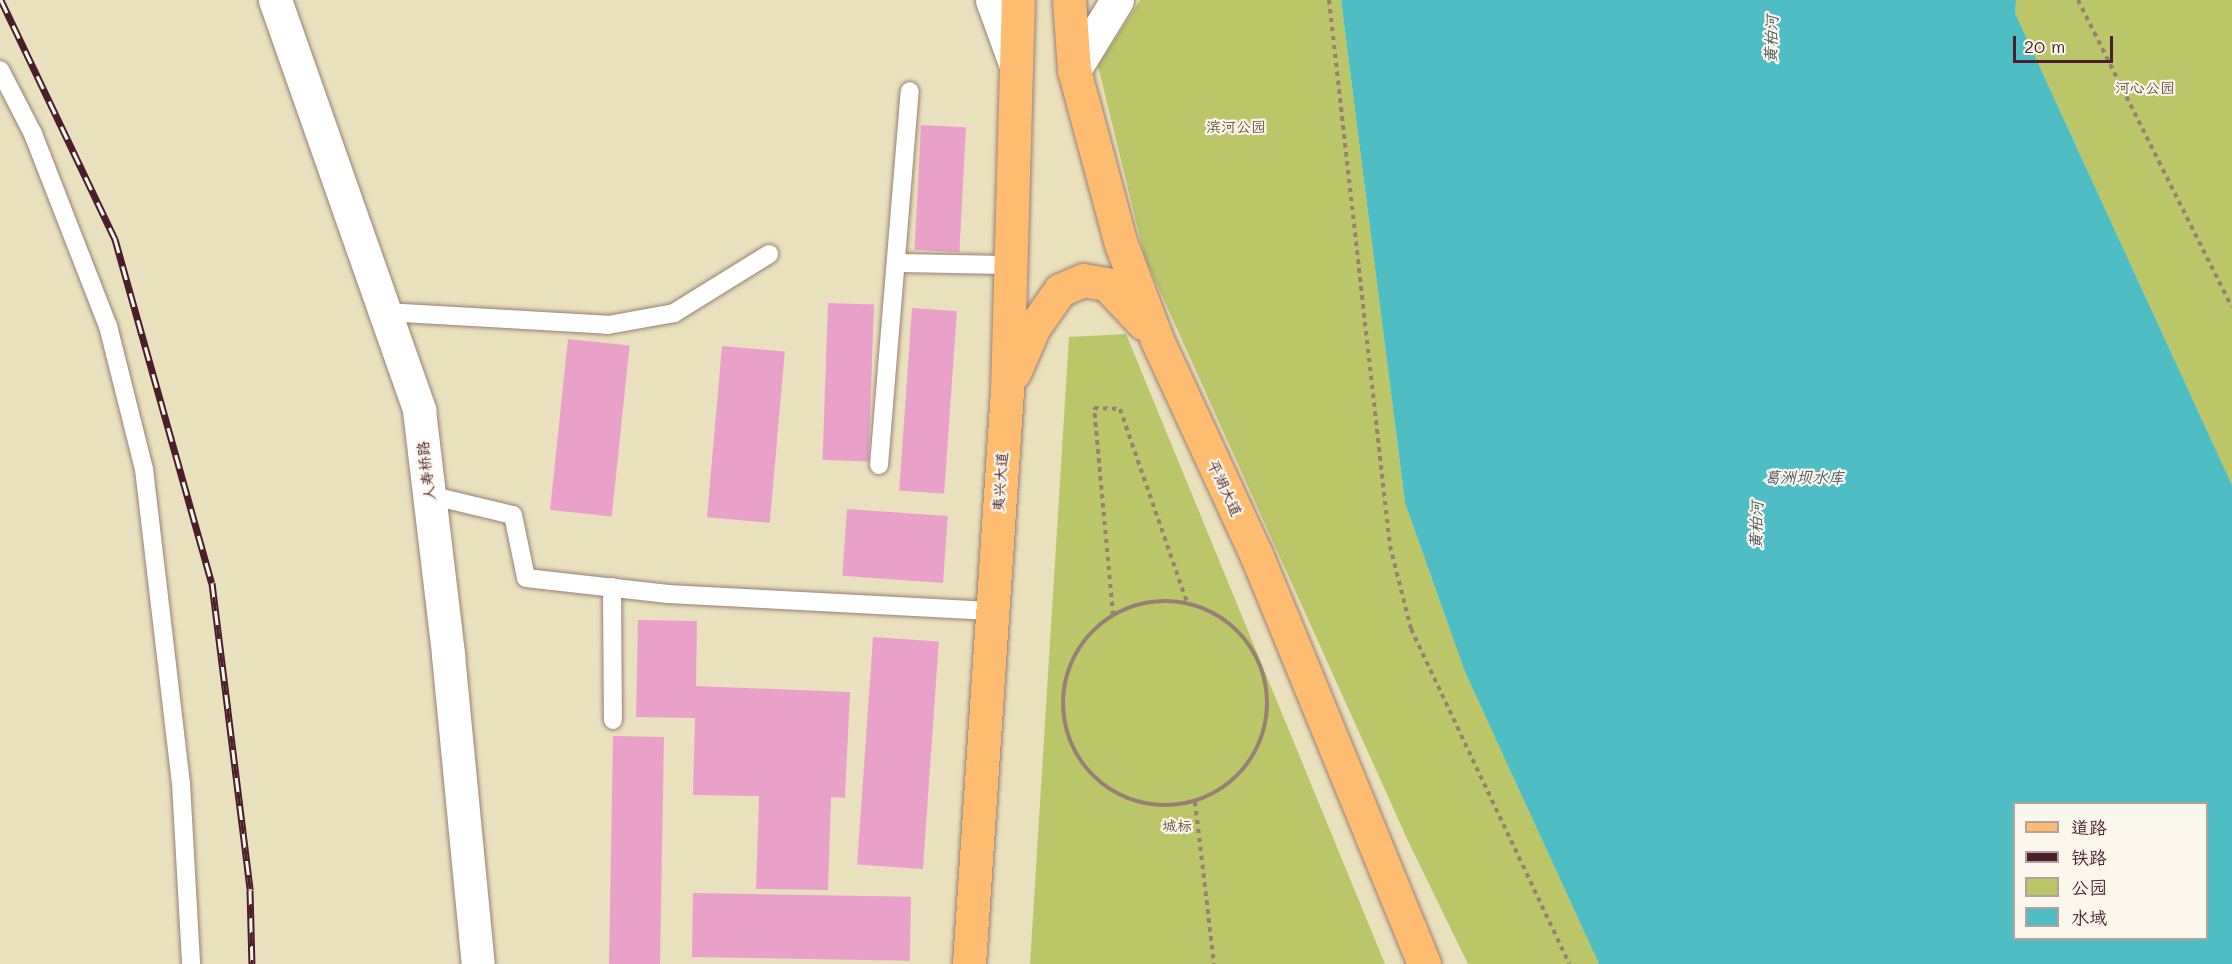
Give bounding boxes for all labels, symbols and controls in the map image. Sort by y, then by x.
water label: 黄柏河 [1761,15,1781,63]
scale bar [2016,24,2116,62]
text: 20 m [2024,34,2065,58]
park label: 河心公园 [2115,79,2175,97]
park label: 滨河公园 [1206,118,1266,136]
street label: 人寿桥路 [413,440,439,502]
street label: 夷兴大道 [989,451,1011,513]
street label: 平湖大道 [1204,457,1246,519]
water label: 葛洲坝水库 [1764,467,1844,487]
water label: 黄柏河 [1746,501,1766,549]
legend [2013,802,2208,940]
text: 道路 [2071,815,2107,839]
park label: 城标 [1162,817,1192,835]
text: 铁路 [2071,845,2107,869]
text: 公园 [2071,875,2107,899]
text: 水域 [2071,905,2107,929]

